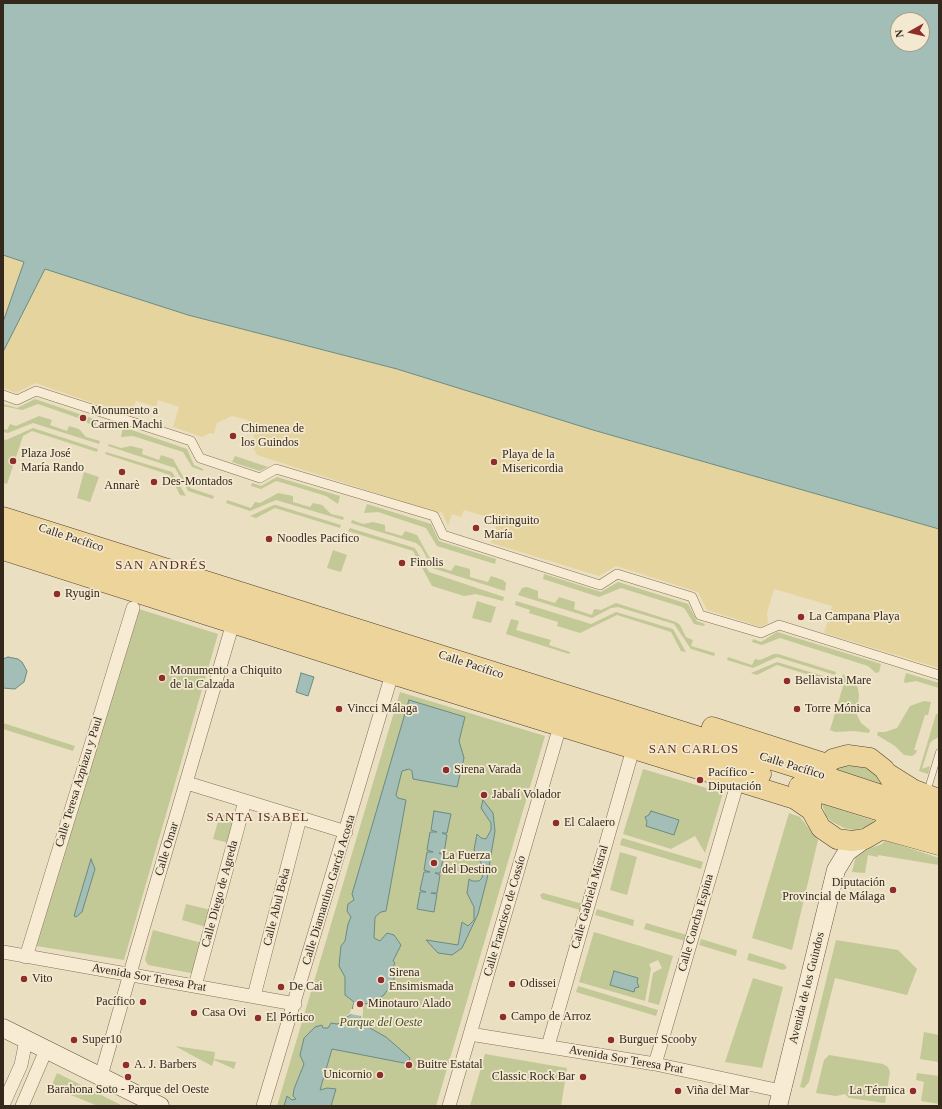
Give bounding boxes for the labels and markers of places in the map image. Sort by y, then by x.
place label: Monumento a Carmen Machi [91,404,163,432]
marker: Monumento a Carmen Machi [78,413,88,423]
place label: Chimenea de los Guindos [241,422,304,450]
marker: Chimenea de los Guindos [228,431,238,441]
place label: Plaza José María Rando [21,447,84,475]
place label: Playa de la Misericordia [502,448,563,476]
marker: Plaza José María Rando [8,456,18,466]
marker: Playa de la Misericordia [489,457,499,467]
marker: Annarè [117,467,127,477]
place label: Des-Montados [162,475,233,489]
marker: Des-Montados [149,477,159,487]
place label: Annarè [104,479,140,493]
place label: Chiringuito María [484,514,539,542]
marker: Chiringuito María [471,523,481,533]
place label: Noodles Pacifico [277,532,359,546]
marker: Noodles Pacifico [264,534,274,544]
place label: Finolis [410,556,443,570]
marker: Finolis [397,558,407,568]
place label: Ryugin [65,587,100,601]
marker: Ryugin [52,589,62,599]
place label: La Campana Playa [809,610,900,624]
marker: La Campana Playa [796,612,806,622]
place label: Monumento a Chiquito de la Calzada [170,664,282,692]
marker: Monumento a Chiquito de la Calzada [157,673,167,683]
place label: Bellavista Mare [795,674,871,688]
marker: Bellavista Mare [782,676,792,686]
place label: Vincci Málaga [347,702,417,716]
place label: Torre Mónica [805,702,870,716]
marker: Vincci Málaga [334,704,344,714]
marker: Torre Mónica [792,704,802,714]
place label: Sirena Varada [454,763,521,777]
marker: Sirena Varada [441,765,451,775]
place label: Pacífico - Diputación [708,766,761,794]
marker: Pacífico - Diputación [695,775,705,785]
place label: Jabalí Volador [492,788,561,802]
marker: Jabalí Volador [479,790,489,800]
place label: El Calaero [564,816,615,830]
marker: El Calaero [551,818,561,828]
place label: La Fuerza del Destino [442,849,497,877]
marker: La Fuerza del Destino [429,858,439,868]
place label: Diputación Provincial de Málaga [782,876,885,904]
marker: Diputación Provincial de Málaga [888,885,898,895]
place label: Sirena Ensimismada [389,966,454,994]
place label: Vito [32,972,53,986]
marker: Vito [19,974,29,984]
marker: Sirena Ensimismada [376,975,386,985]
place label: Odissei [520,977,556,991]
marker: Odissei [507,979,517,989]
place label: De Cai [289,980,323,994]
marker: De Cai [276,982,286,992]
place label: Pacífico [96,995,135,1009]
marker: Pacífico [138,997,148,1007]
place label: Minotauro Alado [368,997,451,1011]
marker: Minotauro Alado [355,999,365,1009]
place label: Casa Ovi [202,1006,246,1020]
marker: Casa Ovi [189,1008,199,1018]
place label: Campo de Arroz [511,1010,591,1024]
place label: El Pórtico [266,1011,314,1025]
marker: Campo de Arroz [498,1012,508,1022]
marker: El Pórtico [253,1013,263,1023]
place label: Super10 [82,1033,122,1047]
place label: Burguer Scooby [619,1033,697,1047]
marker: Super10 [69,1035,79,1045]
marker: Burguer Scooby [606,1035,616,1045]
place label: A. J. Barbers [134,1058,197,1072]
place label: Buitre Estatal [417,1058,483,1072]
marker: A. J. Barbers [121,1060,131,1070]
marker: Buitre Estatal [404,1060,414,1070]
place label: Unicornio [323,1068,372,1082]
marker: Unicornio [375,1070,385,1080]
place label: Classic Rock Bar [492,1070,575,1084]
marker: Barahona Soto - Parque del Oeste [123,1072,133,1082]
marker: Classic Rock Bar [578,1072,588,1082]
place label: Barahona Soto - Parque del Oeste [47,1083,209,1097]
place label: Viña del Mar [686,1084,749,1098]
place label: La Térmica [849,1084,905,1098]
marker: Viña del Mar [673,1086,683,1096]
marker: La Térmica [908,1086,918,1096]

